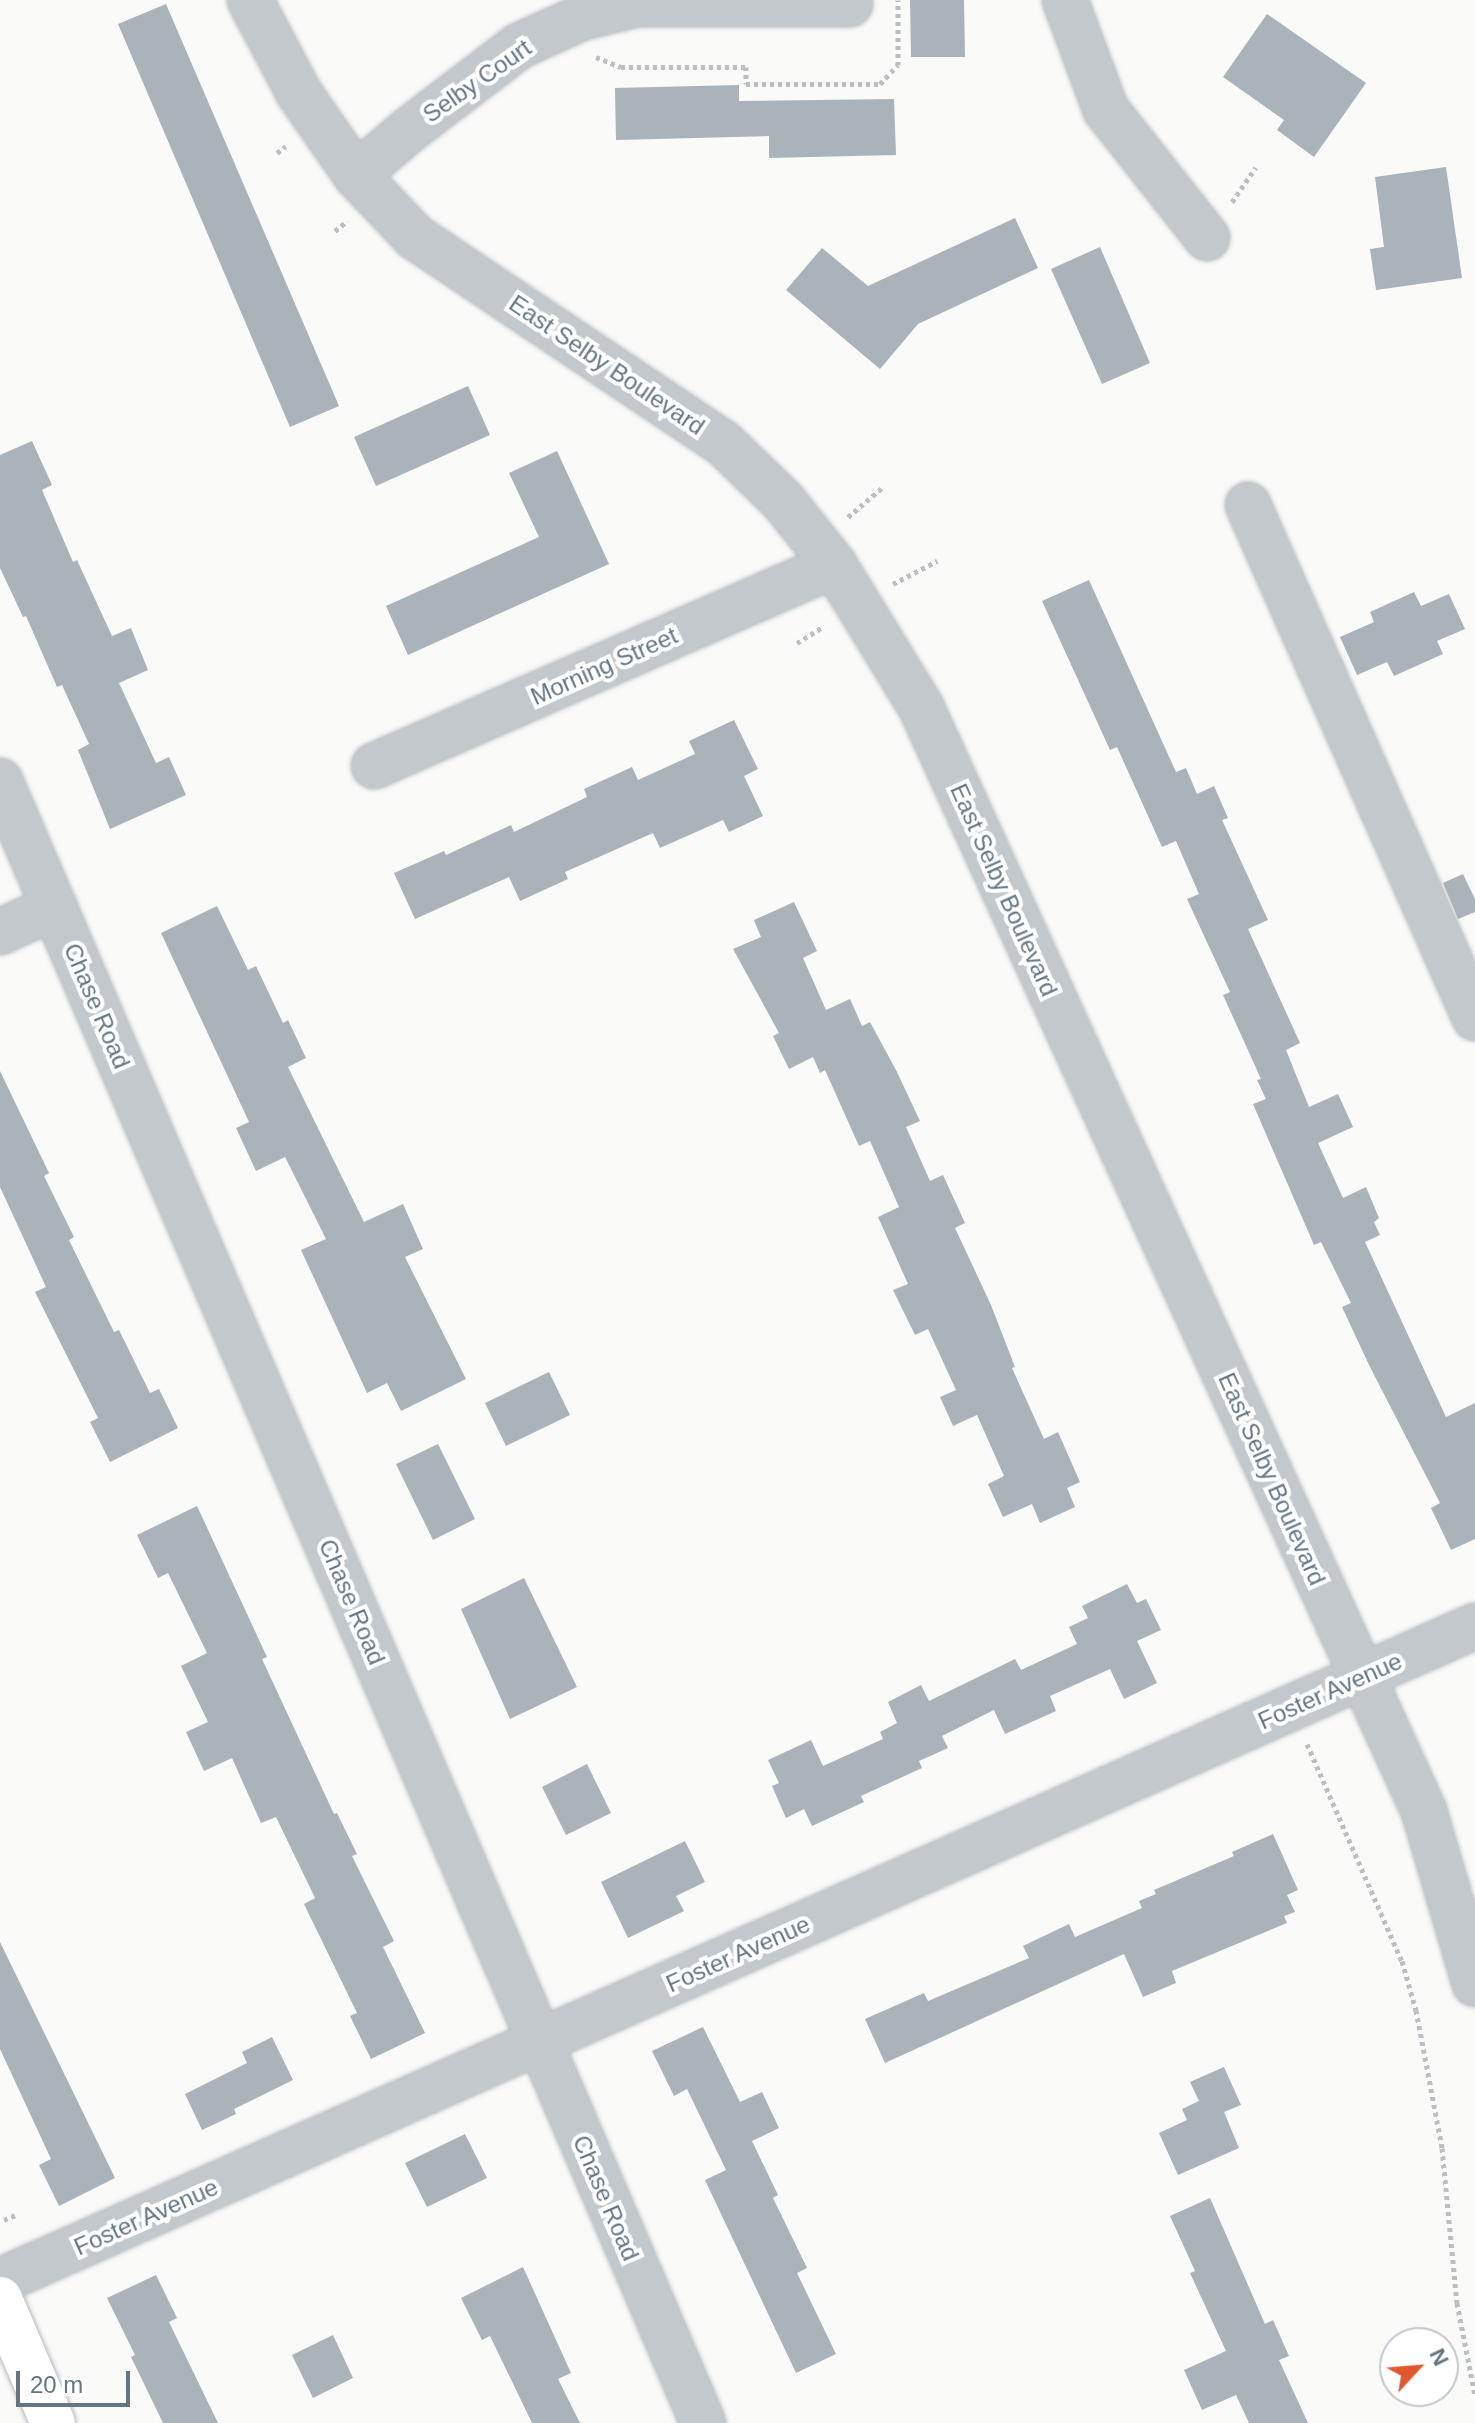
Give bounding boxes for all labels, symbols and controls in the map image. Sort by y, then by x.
street label: Selby Court [417,33,537,129]
street label: East Selby Boulevard [504,289,710,441]
street label: Morning Street [526,621,682,711]
street label: East Selby Boulevard [944,779,1064,1001]
street label: Chase Road [58,939,136,1073]
street label: East Selby Boulevard [1212,1368,1332,1590]
street label: Chase Road [313,1535,391,1669]
street label: Foster Avenue [1253,1646,1407,1736]
street label: Foster Avenue [661,1909,815,1999]
street label: Chase Road [567,2131,645,2265]
street label: Foster Avenue [69,2172,223,2262]
north arrow [1379,2327,1459,2407]
text: N [1425,2345,1454,2370]
scale bar [20,2355,134,2405]
text: 20 m [30,2371,83,2398]

